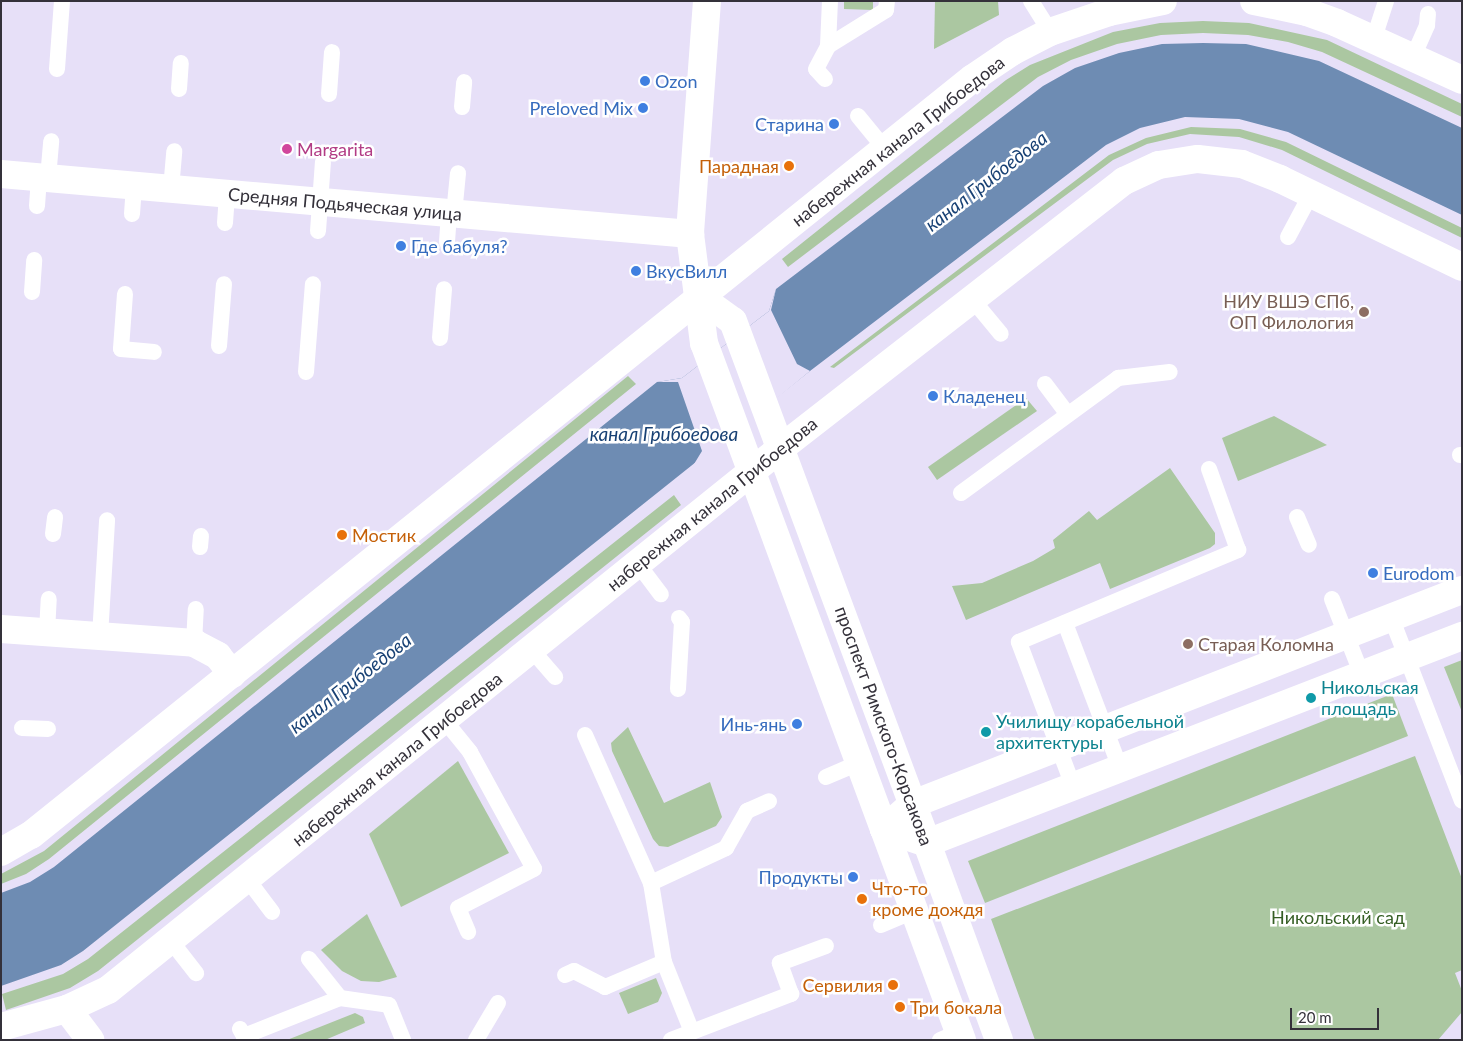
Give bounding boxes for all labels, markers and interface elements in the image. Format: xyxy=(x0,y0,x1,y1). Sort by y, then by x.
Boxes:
street label: набережная канала Грибоедова xyxy=(787,51,1009,231)
place label: Ozon xyxy=(655,70,697,92)
marker: Ozon xyxy=(639,75,651,87)
place label: Preloved Mix xyxy=(529,97,633,119)
marker: Preloved Mix xyxy=(637,102,649,114)
place label: Старина xyxy=(755,113,824,135)
marker: Старина xyxy=(828,118,840,130)
water label: канал Грибоедова xyxy=(920,126,1052,236)
place label: Margarita xyxy=(297,138,373,160)
marker: Margarita xyxy=(281,143,293,155)
place label: Парадная xyxy=(699,155,779,177)
marker: Парадная xyxy=(783,160,795,172)
street label: Средняя Подьяческая улица xyxy=(227,183,463,225)
place label: Где бабуля? xyxy=(411,235,508,257)
marker: Где бабуля? xyxy=(395,240,407,252)
place label: ВкусВилл xyxy=(646,260,727,282)
marker: ВкусВилл xyxy=(630,265,642,277)
place label: НИУ ВШЭ СПб, ОП Филология xyxy=(1223,291,1354,334)
marker: НИУ ВШЭ СПб, ОП Филология xyxy=(1358,306,1370,318)
place label: Кладенец xyxy=(943,385,1026,407)
marker: Кладенец xyxy=(927,390,939,402)
street label: набережная канала Грибоедова xyxy=(603,413,821,595)
water label: канал Грибоедова xyxy=(590,423,738,445)
place label: Мостик xyxy=(352,524,416,546)
marker: Мостик xyxy=(336,529,348,541)
place label: Eurodom xyxy=(1383,562,1455,584)
marker: Eurodom xyxy=(1367,567,1379,579)
street label: проспект Римского-Корсакова xyxy=(831,603,937,849)
water label: канал Грибоедова xyxy=(284,628,416,738)
place label: Старая Коломна xyxy=(1198,633,1334,655)
marker: Старая Коломна xyxy=(1182,638,1194,650)
street label: набережная канала Грибоедова xyxy=(288,668,506,850)
place label: Никольская площадь xyxy=(1321,677,1419,720)
marker: Никольская площадь xyxy=(1305,692,1317,704)
place label: Училищу корабельной архитектуры xyxy=(996,711,1184,754)
place label: Инь-янь xyxy=(721,713,787,735)
marker: Инь-янь xyxy=(791,718,803,730)
marker: Училищу корабельной архитектуры xyxy=(980,726,992,738)
place label: Продукты xyxy=(759,866,843,888)
marker: Продукты xyxy=(847,871,859,883)
place label: Что-то кроме дождя xyxy=(872,878,983,921)
marker: Что-то кроме дождя xyxy=(856,893,868,905)
park label: Никольский сад xyxy=(1271,906,1405,928)
place label: Сервилия xyxy=(803,974,883,996)
marker: Сервилия xyxy=(887,979,899,991)
place label: Три бокала xyxy=(910,996,1002,1018)
scale bar xyxy=(1293,998,1382,1030)
marker: Три бокала xyxy=(894,1001,906,1013)
text: 20 m xyxy=(1298,1008,1332,1026)

